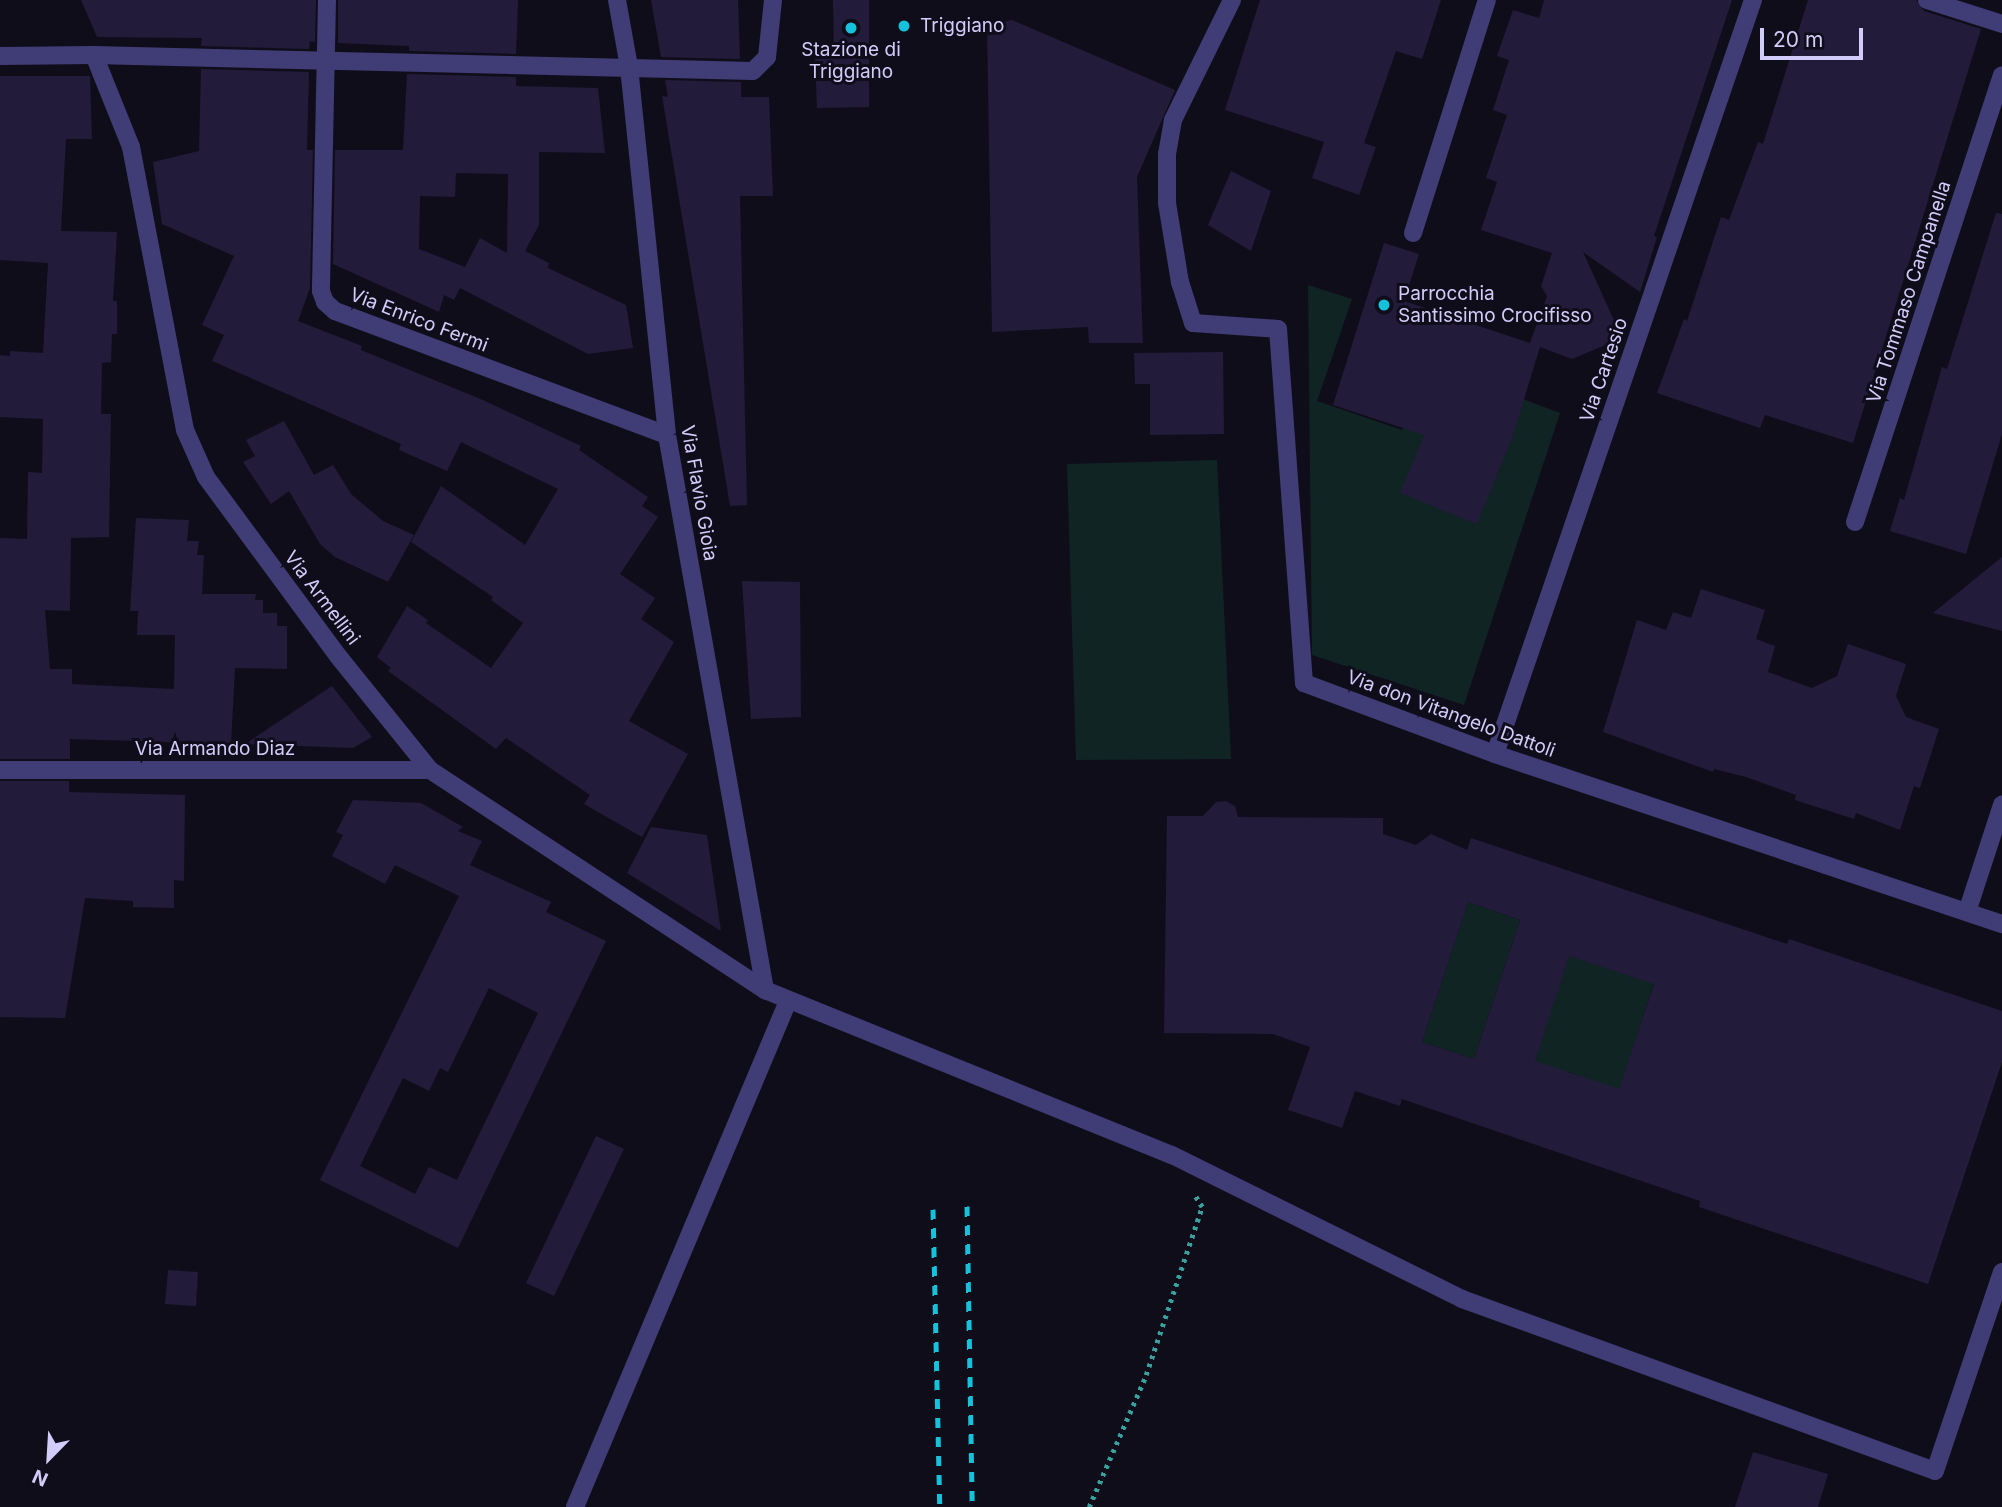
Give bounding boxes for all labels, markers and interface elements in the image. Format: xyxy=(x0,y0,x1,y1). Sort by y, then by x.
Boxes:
scale bar xyxy=(1764,14,1867,58)
place label: Triggiano xyxy=(920,15,1004,37)
marker: Triggiano xyxy=(894,16,914,36)
marker: Stazione di Triggiano xyxy=(843,20,859,36)
text: 20 m xyxy=(1773,27,1823,52)
place label: Stazione di Triggiano xyxy=(801,39,901,83)
street label: Via Tommaso Campanella xyxy=(1862,178,1956,406)
street label: Via Enrico Fermi xyxy=(347,283,491,357)
place label: Parrocchia Santissimo Crocifisso xyxy=(1398,283,1592,327)
marker: Parrocchia Santissimo Crocifisso xyxy=(1376,297,1392,313)
street label: Via Cartesio xyxy=(1576,315,1632,425)
street label: Via Flavio Gioia xyxy=(676,423,722,563)
street label: Via Armellini xyxy=(279,547,365,649)
street label: Via don Vitangelo Dattoli xyxy=(1344,666,1558,762)
street label: Via Armando Diaz xyxy=(135,738,295,760)
north arrow xyxy=(14,1423,84,1493)
text: N xyxy=(29,1464,52,1491)

